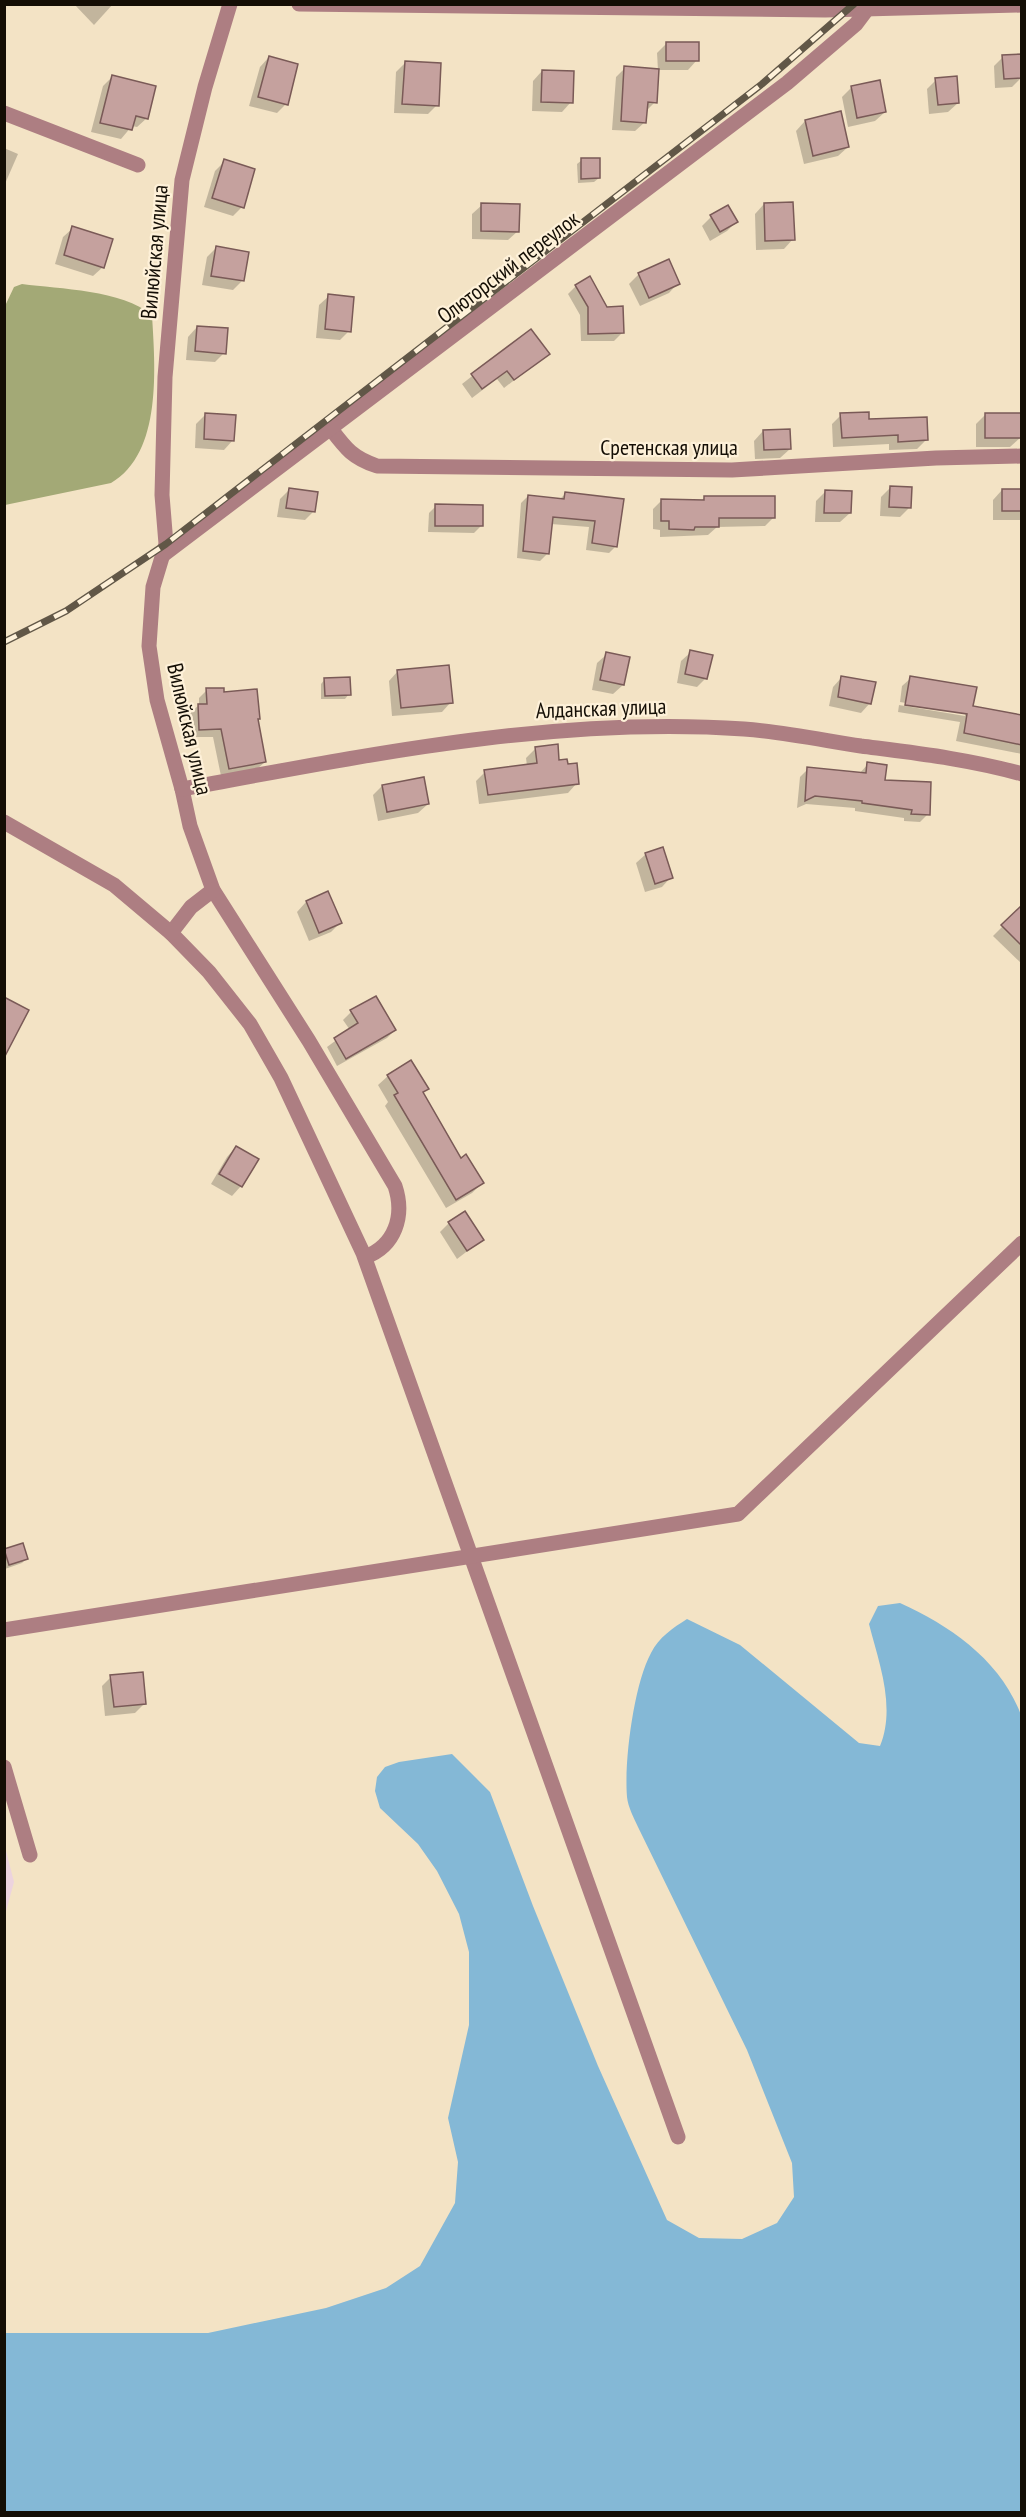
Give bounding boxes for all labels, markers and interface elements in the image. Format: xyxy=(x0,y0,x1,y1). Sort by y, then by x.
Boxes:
street label: Вилюйская улица xyxy=(134,184,174,320)
street label: Олюторский переулок xyxy=(431,204,585,330)
street label: Сретенская улица xyxy=(600,433,738,461)
street label: Вилюйская улица xyxy=(161,660,219,798)
street label: Алданская улица xyxy=(535,692,667,724)

